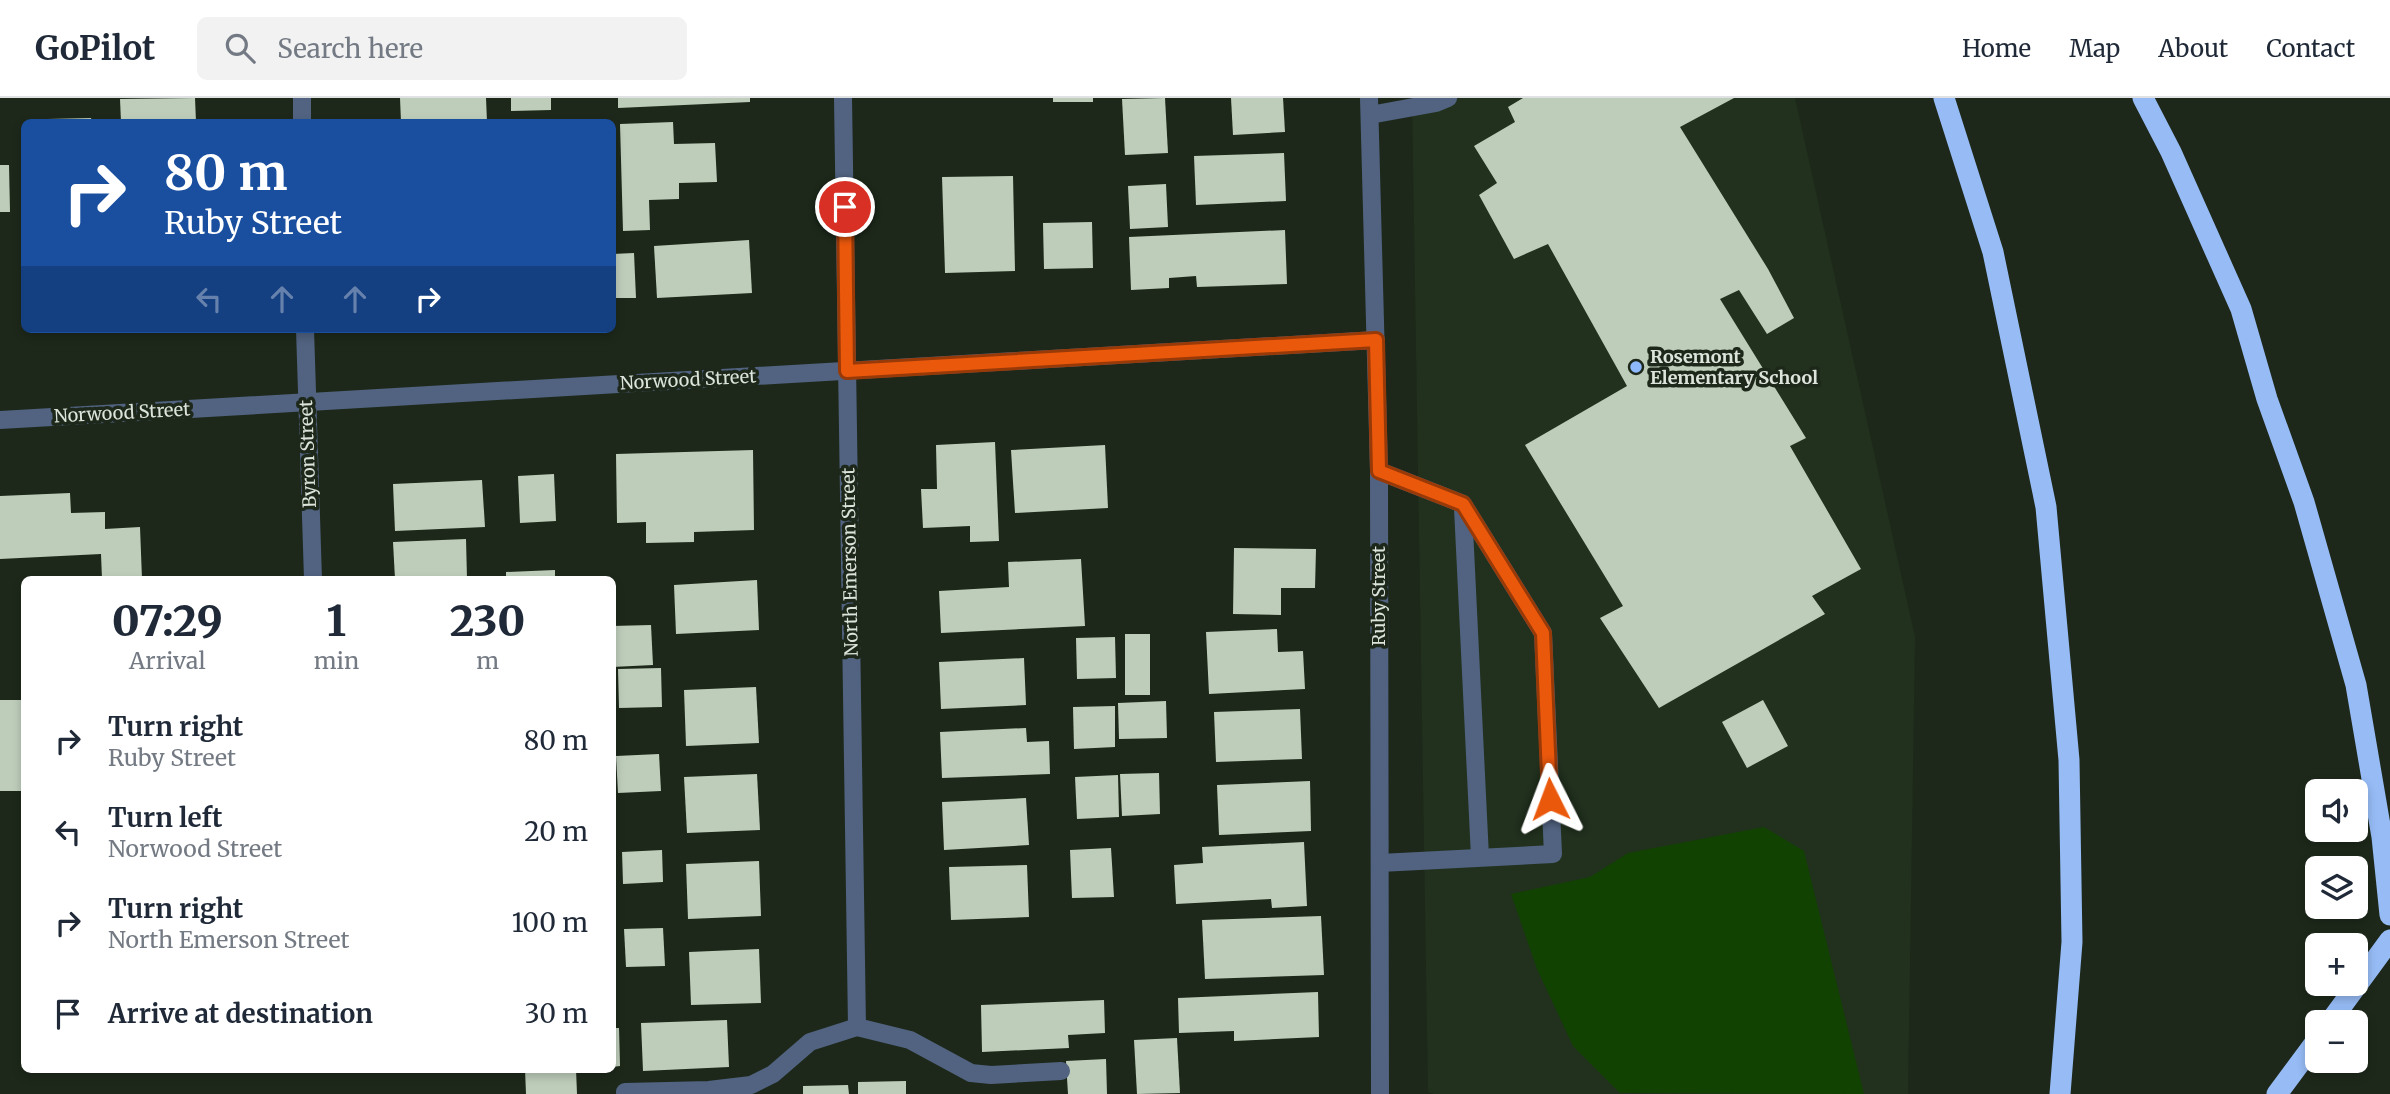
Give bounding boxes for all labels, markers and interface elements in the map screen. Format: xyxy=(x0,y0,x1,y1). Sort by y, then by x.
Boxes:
search box xyxy=(197,17,687,80)
text: GoPilot xyxy=(35,28,155,69)
icon: search xyxy=(221,29,259,67)
text: Search here xyxy=(277,32,423,65)
text: Home xyxy=(1962,33,2031,64)
text: Map xyxy=(2069,33,2120,64)
text: About xyxy=(2158,33,2228,64)
text: Contact xyxy=(2266,33,2355,64)
text: 80 m xyxy=(164,142,287,203)
icon: right xyxy=(49,147,140,238)
pin xyxy=(815,177,875,237)
icon: arrive xyxy=(826,188,864,226)
text: Ruby Street xyxy=(164,203,342,243)
icon: left xyxy=(190,280,228,318)
icon: ahead xyxy=(263,280,301,318)
icon: ahead xyxy=(336,280,374,318)
icon: right xyxy=(409,280,447,318)
place label: Rosemont Elementary School xyxy=(1650,345,1818,389)
marker: Rosemont Elementary School xyxy=(1628,359,1644,375)
street label: Norwood Street xyxy=(619,364,757,395)
street label: Norwood Street xyxy=(53,397,191,428)
street label: Byron Street xyxy=(294,400,321,508)
street label: North Emerson Street xyxy=(836,467,863,657)
street label: Ruby Street xyxy=(1367,546,1390,646)
text: 07:29 xyxy=(112,595,223,647)
text: 1 xyxy=(327,595,346,647)
text: 230 xyxy=(450,595,525,647)
text: Arrival xyxy=(129,646,206,675)
text: min xyxy=(314,646,359,675)
text: m xyxy=(476,646,499,675)
text: Turn right xyxy=(108,710,243,743)
icon: right xyxy=(49,722,87,760)
text: 80 m xyxy=(524,724,588,757)
text: Ruby Street xyxy=(108,743,236,772)
position arrow xyxy=(1513,762,1587,836)
map controls xyxy=(2305,779,2368,1073)
button: sound xyxy=(2305,779,2368,842)
text: Turn left xyxy=(108,801,222,834)
icon: left xyxy=(49,813,87,851)
text: 20 m xyxy=(524,815,588,848)
text: Norwood Street xyxy=(108,834,282,863)
button: layers xyxy=(2305,856,2368,919)
text: Turn right xyxy=(108,892,243,925)
icon: right xyxy=(49,904,87,942)
text: 100 m xyxy=(512,906,588,939)
text: North Emerson Street xyxy=(108,925,349,954)
button: + xyxy=(2305,933,2368,996)
icon: arrive xyxy=(49,995,87,1033)
text: Arrive at destination xyxy=(108,997,373,1030)
text: 30 m xyxy=(525,997,588,1030)
button: − xyxy=(2305,1010,2368,1073)

